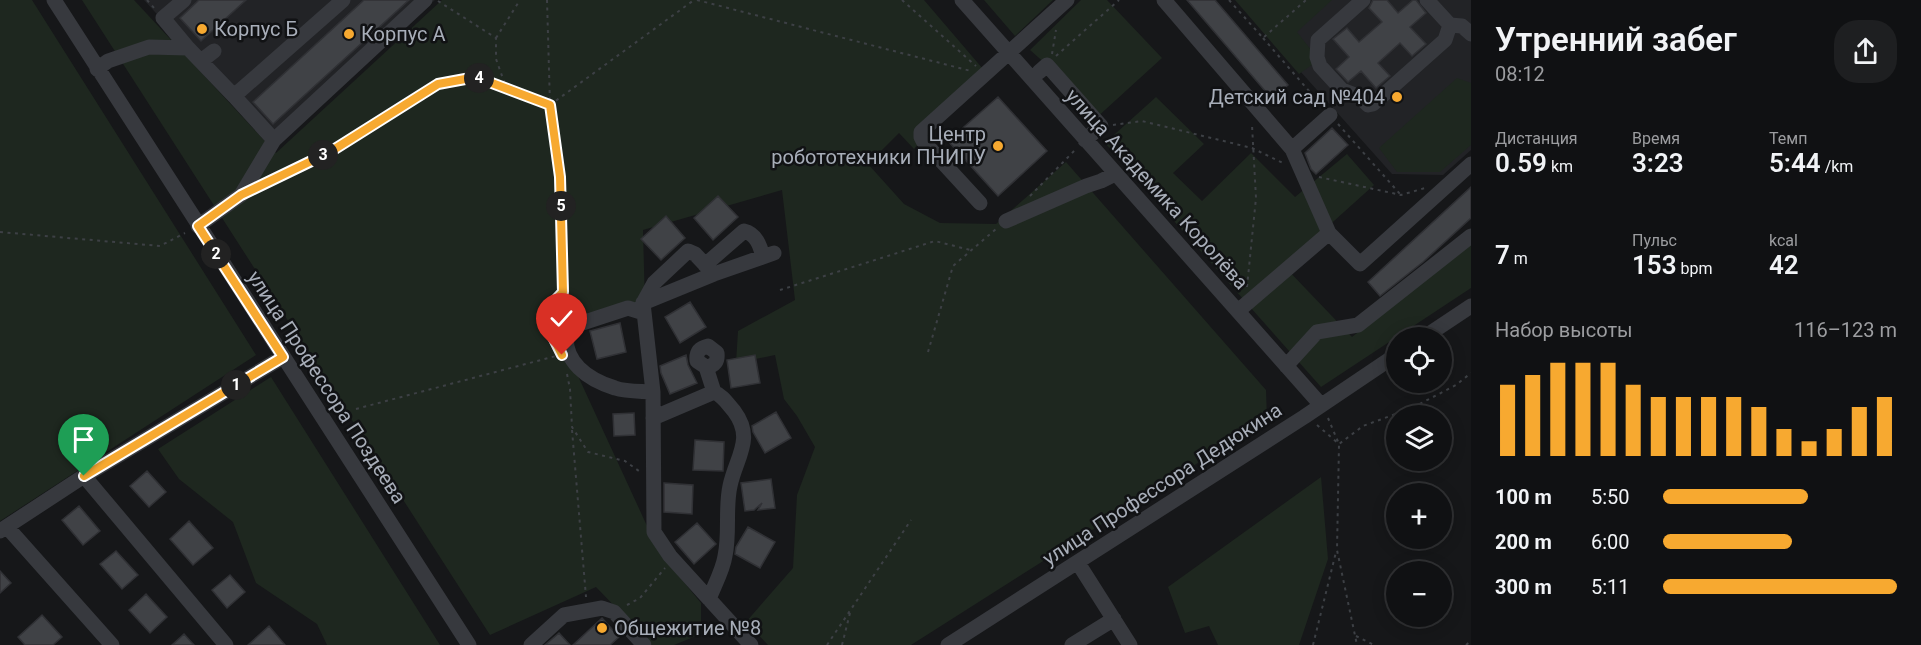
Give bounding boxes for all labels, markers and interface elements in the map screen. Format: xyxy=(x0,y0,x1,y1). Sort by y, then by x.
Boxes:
place label: Корпус Б xyxy=(214,17,298,41)
text: Утренний забег xyxy=(1495,20,1737,59)
button: share xyxy=(1834,20,1897,83)
marker: Корпус Б xyxy=(195,22,209,36)
place label: Корпус А xyxy=(361,22,446,46)
marker: Корпус А xyxy=(342,27,356,41)
text: 08:12 xyxy=(1495,62,1545,86)
pin: 4 xyxy=(464,63,494,93)
text: 4 xyxy=(474,68,484,87)
street label: улица Академика Королёва xyxy=(1061,84,1253,294)
place label: Детский сад №404 xyxy=(1209,85,1385,109)
marker: Детский сад №404 xyxy=(1390,90,1404,104)
place label: Центр робототехники ПНИПУ xyxy=(771,122,986,169)
text: Дистанция xyxy=(1495,129,1578,148)
text: Время xyxy=(1632,129,1680,148)
text: Темп xyxy=(1769,129,1807,148)
marker: Центр робототехники ПНИПУ xyxy=(991,139,1005,153)
pin: 3 xyxy=(308,140,338,170)
text: 3 xyxy=(318,145,328,164)
text: 0.59 xyxy=(1495,148,1547,178)
text: 3:23 xyxy=(1632,148,1684,178)
text: 5:44 xyxy=(1769,148,1821,178)
text: km xyxy=(1547,157,1573,176)
text: /km xyxy=(1821,157,1853,176)
pin: 5 xyxy=(546,191,576,221)
text: 5 xyxy=(556,196,566,215)
text: Пульс xyxy=(1632,231,1677,250)
text: kcal xyxy=(1769,231,1798,250)
pin: 2 xyxy=(201,239,231,269)
text: 7 xyxy=(1495,240,1510,270)
text: 2 xyxy=(211,244,221,263)
text: m xyxy=(1510,249,1528,268)
text: 153 xyxy=(1632,250,1677,280)
text: 42 xyxy=(1769,250,1799,280)
text: bpm xyxy=(1677,259,1713,278)
street label: улица Профессора Поздеева xyxy=(243,266,411,508)
pin xyxy=(536,293,587,355)
icon: check xyxy=(545,302,578,335)
text: Набор высоты xyxy=(1495,318,1633,342)
text: 116–123 m xyxy=(1794,318,1897,342)
map controls xyxy=(1386,327,1452,627)
button: locate xyxy=(1386,327,1452,393)
pin: 1 xyxy=(221,370,251,400)
text: 1 xyxy=(231,375,241,394)
street label: улица Профессора Дедюкина xyxy=(1038,398,1286,570)
button: layers xyxy=(1386,405,1452,471)
pin xyxy=(58,414,109,476)
icon: arrive xyxy=(67,423,100,456)
button: + xyxy=(1386,483,1452,549)
text: 100 m xyxy=(1495,485,1552,509)
text: 5:50 xyxy=(1591,485,1630,509)
text: 200 m xyxy=(1495,530,1552,554)
text: 6:00 xyxy=(1591,530,1630,554)
button: − xyxy=(1386,561,1452,627)
text: 300 m xyxy=(1495,575,1552,599)
text: 5:11 xyxy=(1591,575,1630,599)
place label: Общежитие №8 xyxy=(614,616,761,640)
marker: Общежитие №8 xyxy=(595,621,609,635)

